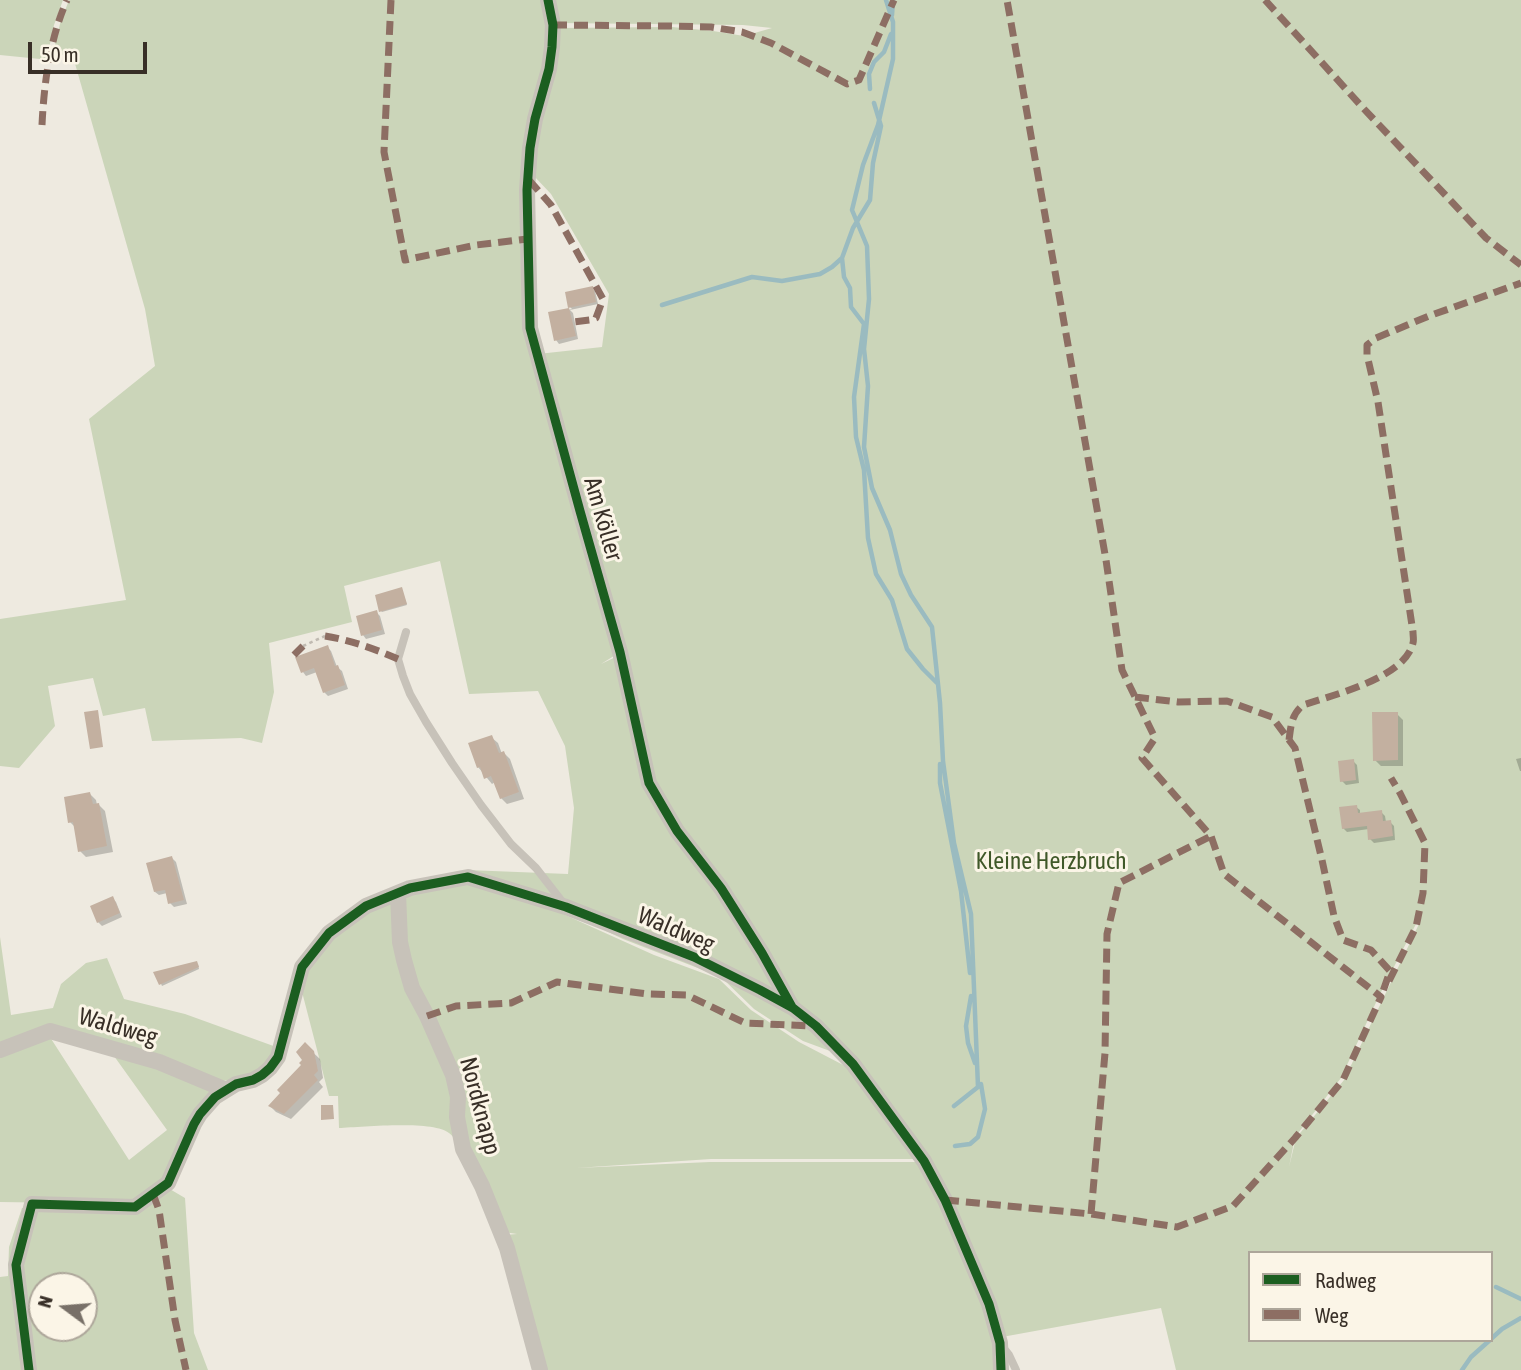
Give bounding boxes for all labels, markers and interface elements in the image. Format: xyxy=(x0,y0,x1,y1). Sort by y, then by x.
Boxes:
scale bar xyxy=(32,28,150,72)
text: 50 m xyxy=(41,42,79,66)
street label: Am Köller xyxy=(577,474,629,564)
park label: Kleine Herzbruch xyxy=(975,847,1127,875)
street label: Waldweg xyxy=(633,901,719,959)
street label: Waldweg xyxy=(75,1002,161,1052)
street label: Nordknapp xyxy=(453,1054,507,1158)
legend xyxy=(1248,1251,1493,1342)
text: Radweg xyxy=(1315,1268,1376,1292)
north arrow xyxy=(28,1272,98,1342)
text: N xyxy=(33,1293,57,1310)
text: Weg xyxy=(1315,1303,1348,1327)

